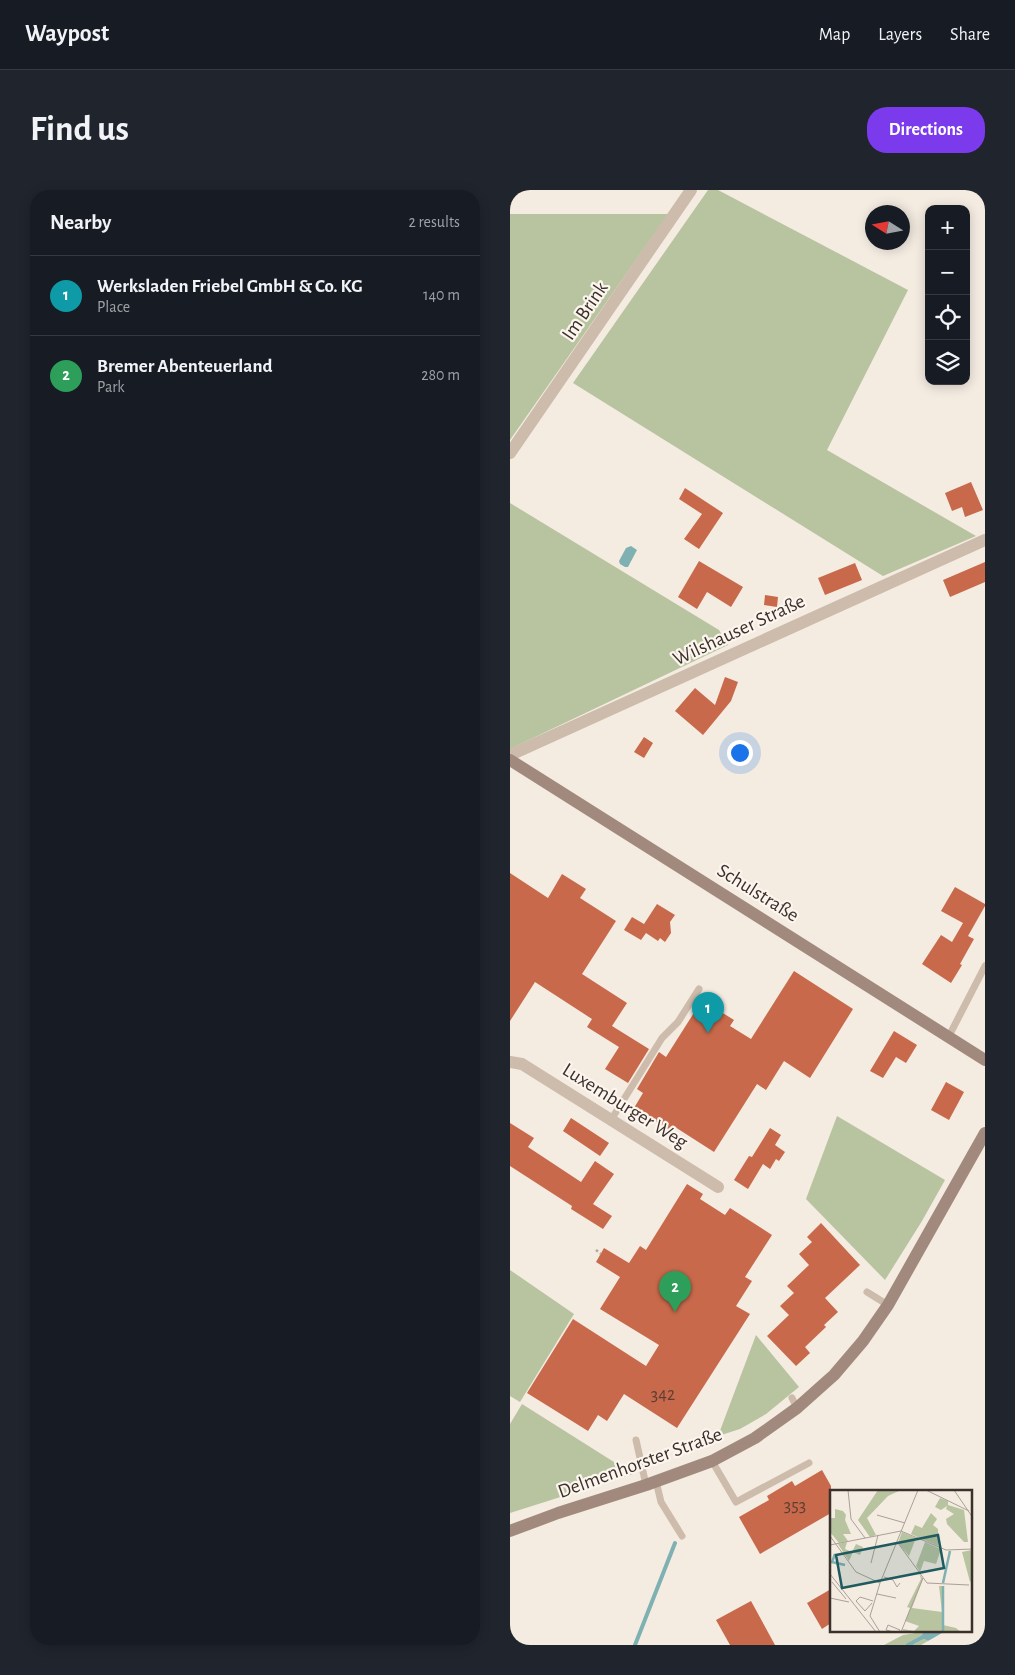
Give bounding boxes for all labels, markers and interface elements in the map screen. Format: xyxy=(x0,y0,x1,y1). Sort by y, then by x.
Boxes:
text: Waypost xyxy=(25,22,109,46)
text: Map xyxy=(819,26,850,44)
text: Layers xyxy=(878,26,922,44)
text: Share xyxy=(950,26,990,44)
button: Directions xyxy=(867,107,985,153)
text: Find us xyxy=(30,112,129,147)
north arrow xyxy=(865,205,910,250)
map controls xyxy=(925,205,970,385)
button: + xyxy=(925,205,970,250)
text: Nearby xyxy=(50,212,111,233)
text: 2 results xyxy=(408,214,460,230)
button: − xyxy=(925,250,970,295)
text: Werksladen Friebel GmbH & Co. KG xyxy=(97,277,363,296)
street label: Im Brink xyxy=(558,278,612,344)
text: 1 xyxy=(63,287,69,303)
text: 140 m xyxy=(423,287,460,303)
button: locate xyxy=(925,295,970,340)
text: Place xyxy=(97,299,130,315)
button: layers xyxy=(925,340,970,385)
text: Bremer Abenteuerland xyxy=(97,357,272,376)
text: 2 xyxy=(62,367,70,383)
text: 280 m xyxy=(421,367,460,383)
text: Park xyxy=(97,379,125,395)
street label: Wilshauser Straße xyxy=(670,591,808,669)
your location xyxy=(727,740,753,766)
street label: Schulstraße xyxy=(714,860,802,926)
pin: 1 xyxy=(692,992,724,1033)
street label: Luxemburger Weg xyxy=(559,1060,691,1153)
pin: 2 xyxy=(659,1271,691,1312)
house number: 342 xyxy=(651,1386,675,1404)
street label: Delmenhorster Straße xyxy=(555,1424,725,1502)
inset map xyxy=(830,1490,972,1632)
house number: 353 xyxy=(784,1497,806,1515)

